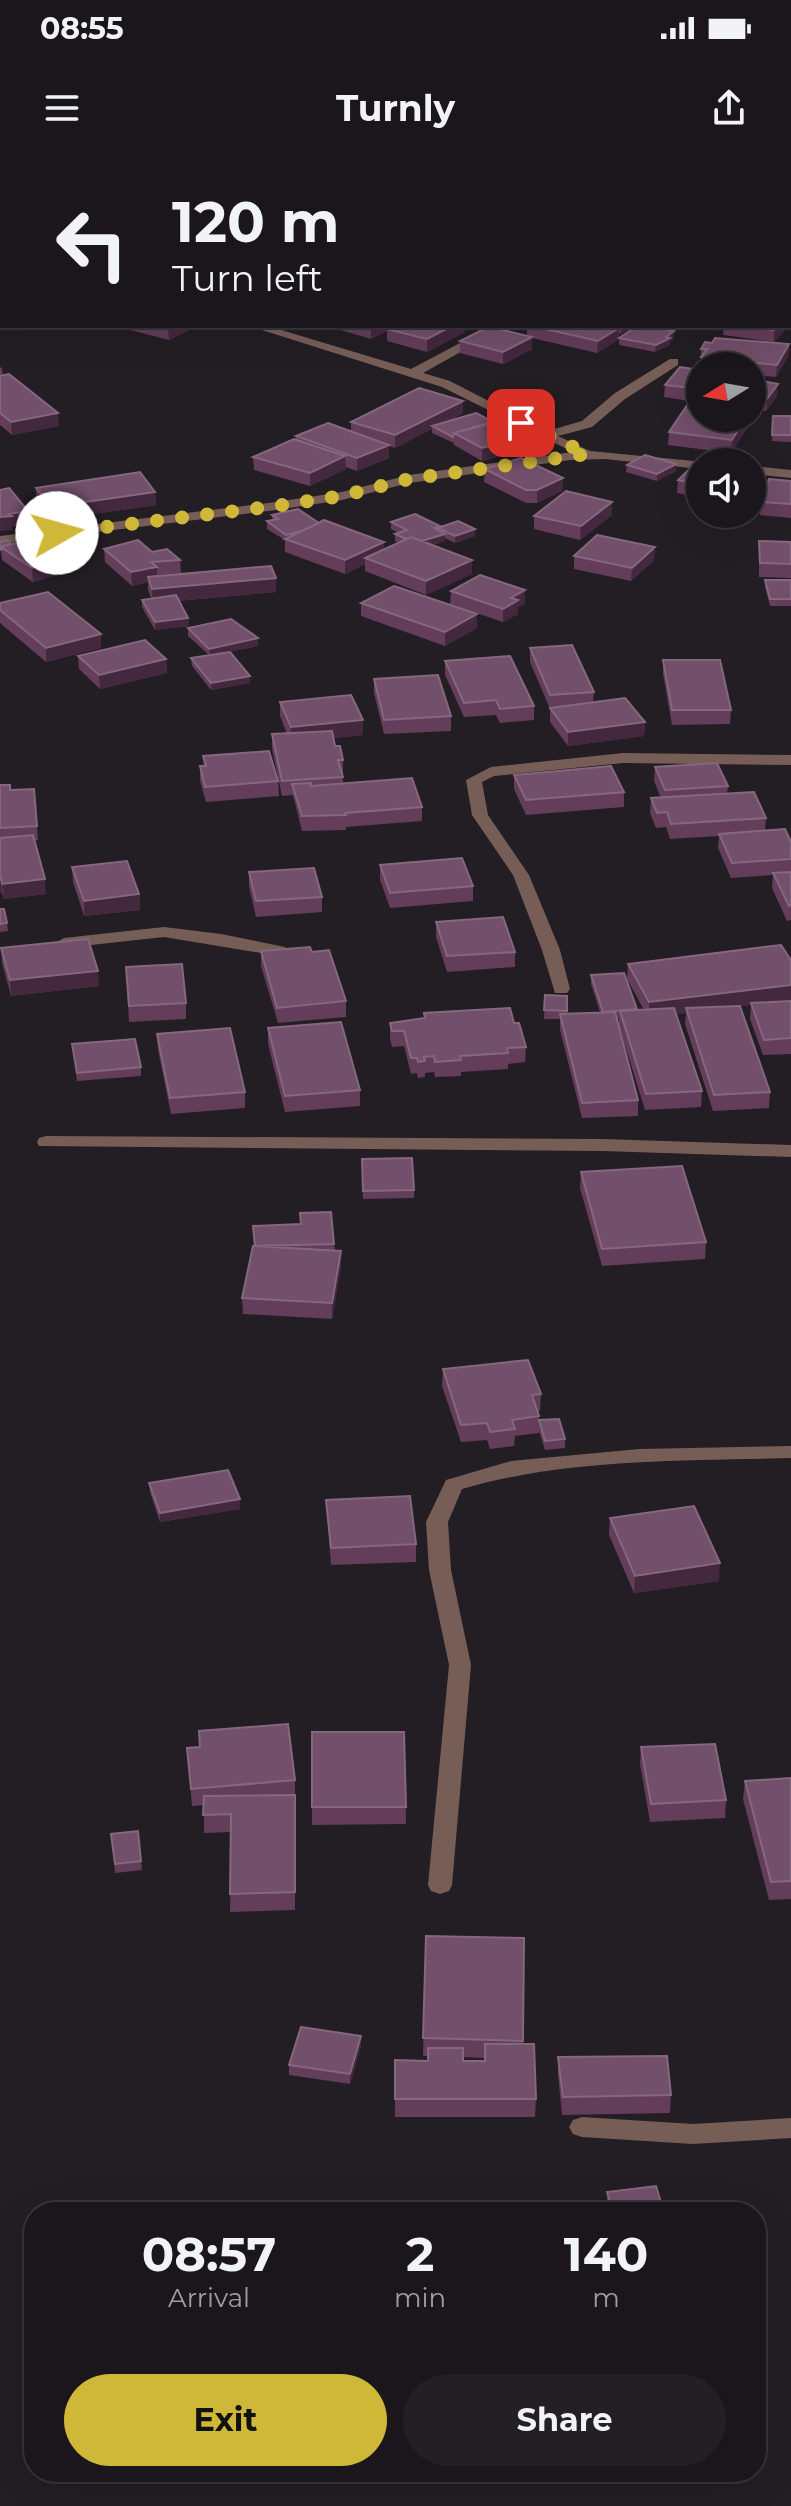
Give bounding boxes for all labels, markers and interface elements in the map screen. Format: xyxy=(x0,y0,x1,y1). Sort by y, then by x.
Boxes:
text: 08:55 xyxy=(40,10,124,47)
icon: menu xyxy=(40,86,84,130)
text: Turnly xyxy=(336,86,455,130)
icon: share xyxy=(707,86,751,130)
text: 120 m xyxy=(172,188,340,256)
icon: left xyxy=(40,192,144,296)
text: Turn left xyxy=(172,256,323,300)
north arrow xyxy=(686,352,766,432)
map controls xyxy=(686,352,766,528)
pin xyxy=(487,389,555,457)
icon: arrive xyxy=(499,401,543,445)
button: sound xyxy=(686,448,766,528)
position arrow xyxy=(15,491,99,575)
text: 08:57 xyxy=(142,2225,276,2283)
text: 2 xyxy=(406,2225,434,2283)
text: 140 xyxy=(564,2225,648,2283)
text: Arrival xyxy=(168,2282,250,2314)
text: min xyxy=(394,2282,446,2314)
text: m xyxy=(592,2282,620,2314)
button: Exit xyxy=(64,2374,387,2466)
button: Share xyxy=(403,2374,726,2466)

